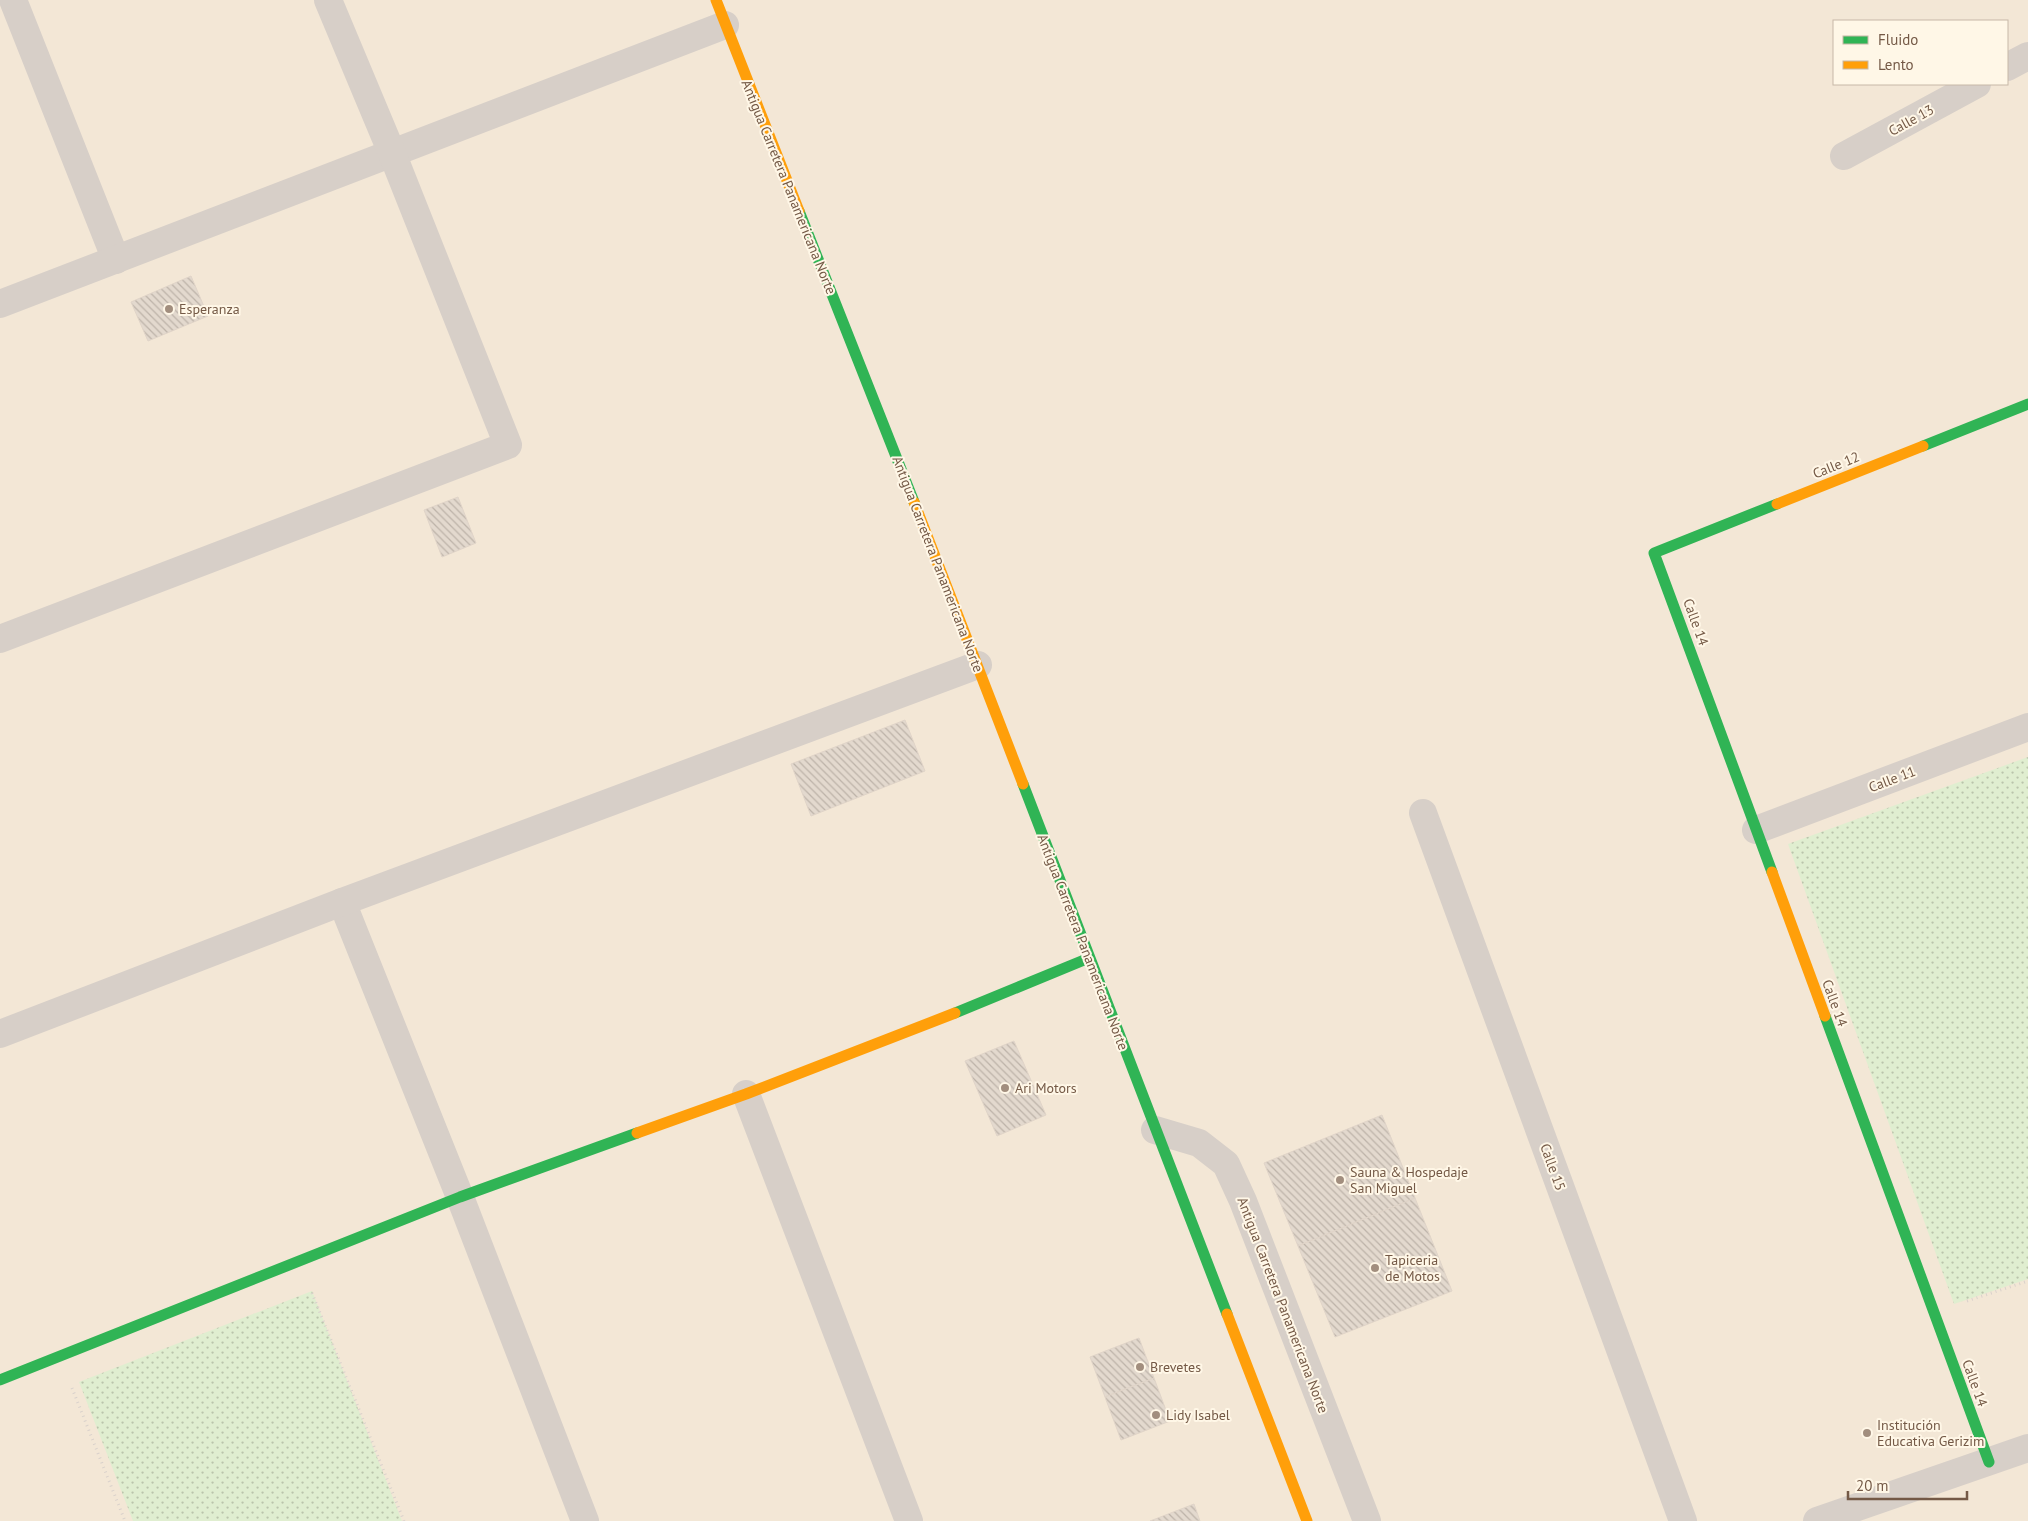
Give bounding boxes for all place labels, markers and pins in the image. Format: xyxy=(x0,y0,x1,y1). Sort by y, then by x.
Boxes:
place label: Esperanza xyxy=(179,300,240,318)
marker: Esperanza xyxy=(163,303,175,315)
place label: Ari Motors xyxy=(1015,1079,1077,1097)
marker: Ari Motors xyxy=(999,1082,1011,1094)
place label: Sauna & Hospedaje San Miguel xyxy=(1350,1163,1468,1197)
marker: Sauna & Hospedaje San Miguel xyxy=(1334,1174,1346,1186)
place label: Tapiceria de Motos xyxy=(1385,1251,1440,1285)
marker: Tapiceria de Motos xyxy=(1369,1262,1381,1274)
place label: Brevetes xyxy=(1150,1358,1201,1376)
marker: Brevetes xyxy=(1134,1361,1146,1373)
place label: Lidy Isabel xyxy=(1166,1406,1230,1424)
marker: Lidy Isabel xyxy=(1150,1409,1162,1421)
place label: Institución Educativa Gerizim xyxy=(1877,1416,1984,1450)
marker: Institución Educativa Gerizim xyxy=(1861,1427,1873,1439)

